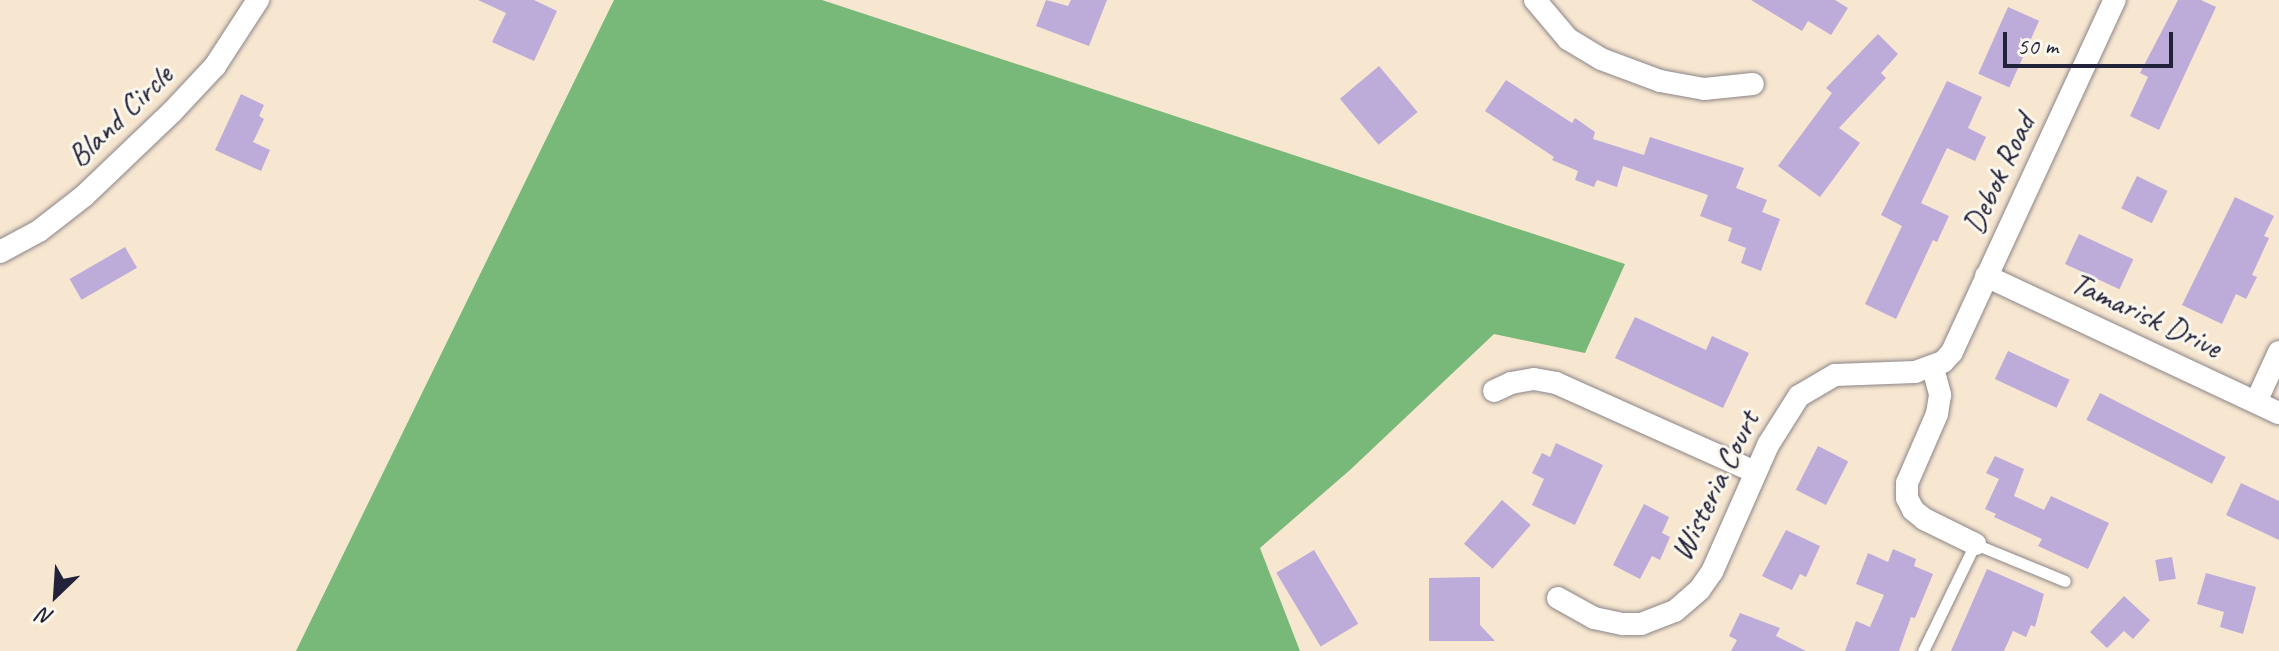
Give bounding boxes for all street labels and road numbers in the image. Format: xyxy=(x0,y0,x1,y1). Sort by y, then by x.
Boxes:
street label: Bland Circle xyxy=(60,57,180,175)
street label: Debok Road xyxy=(1955,108,2043,240)
street label: Tamarisk Drive xyxy=(2065,263,2227,367)
street label: Wisteria Court xyxy=(1662,405,1768,567)

